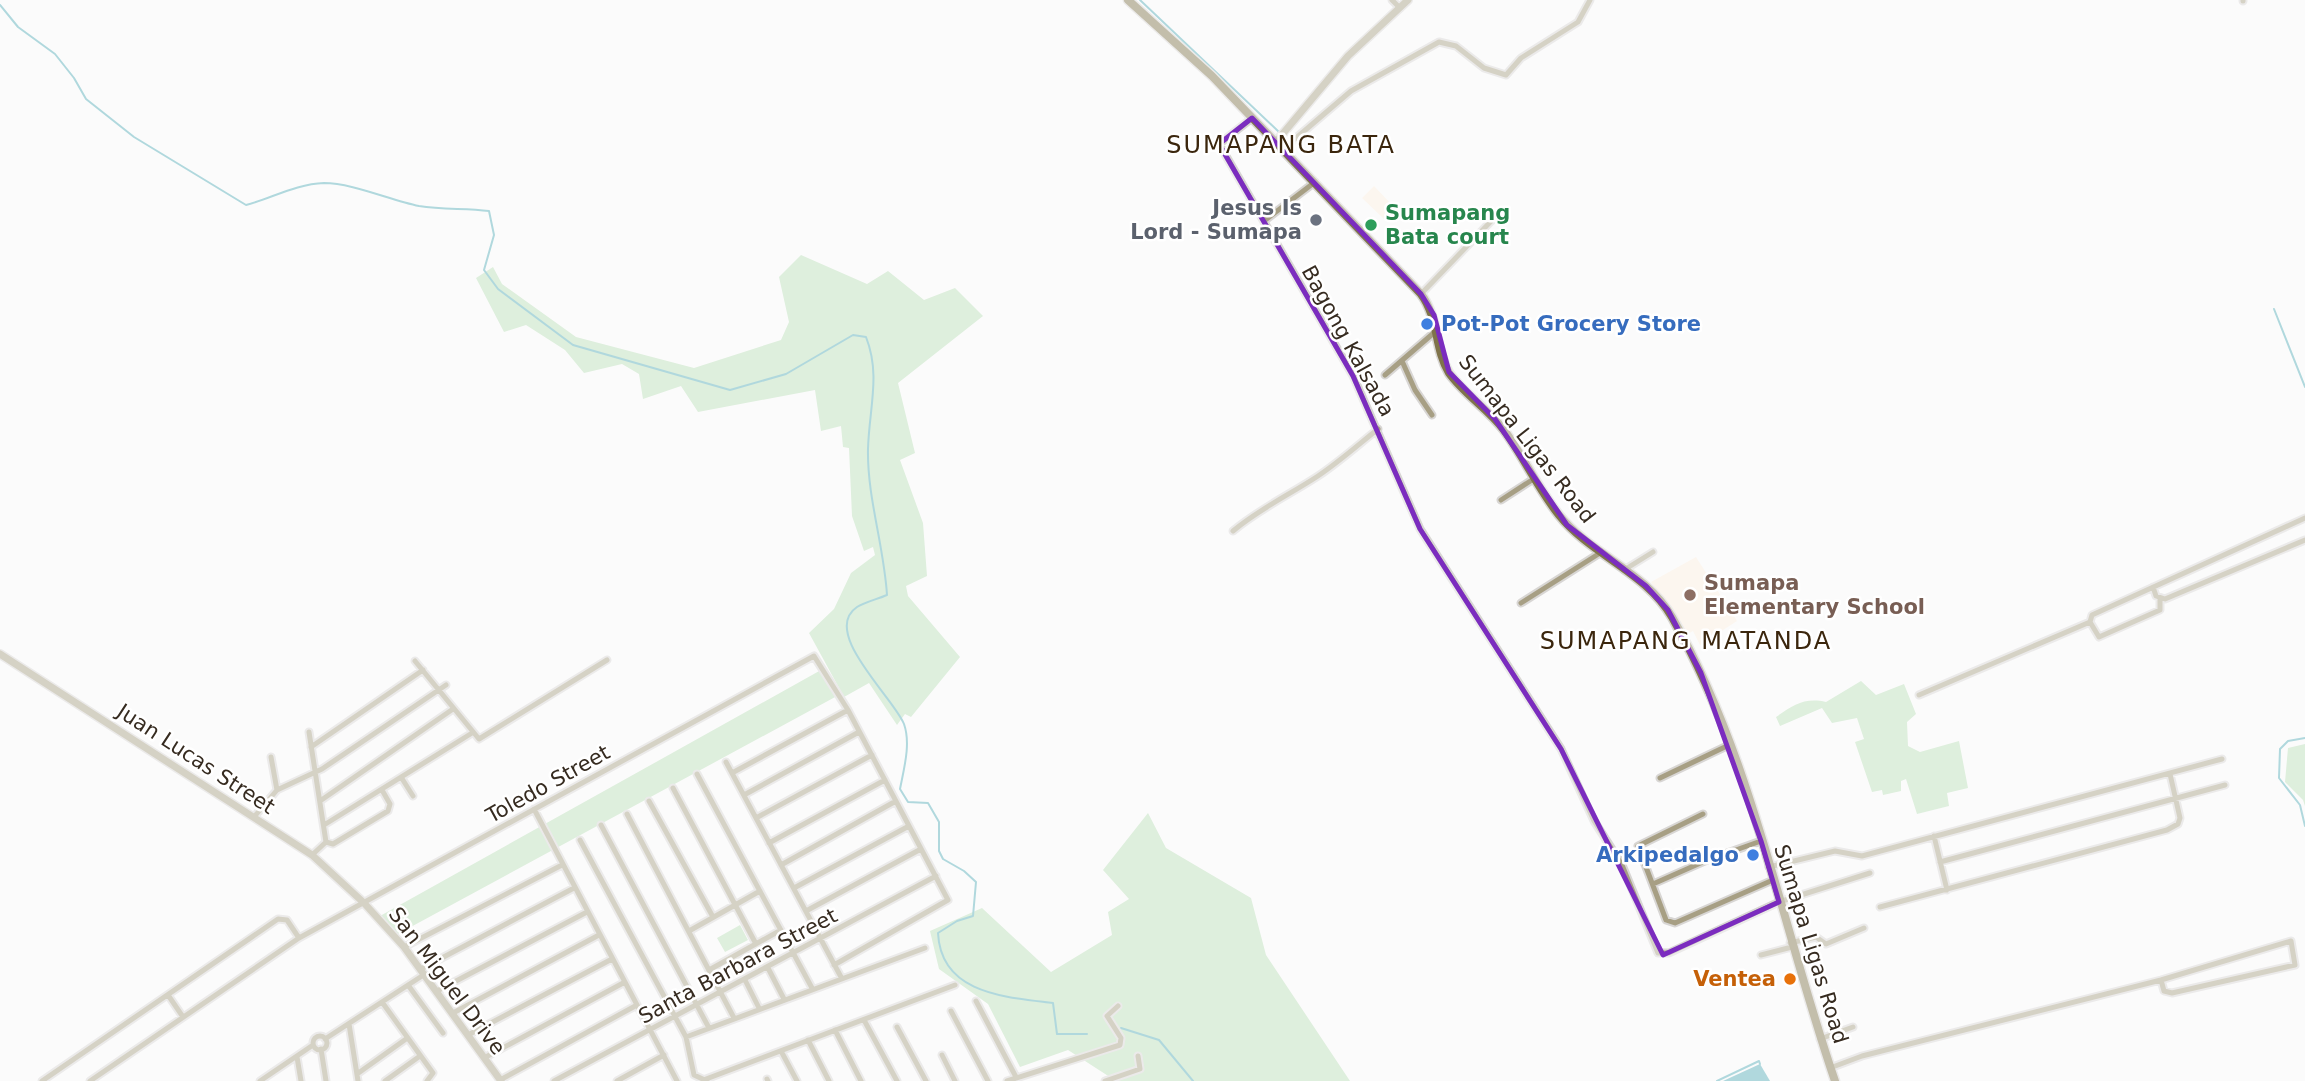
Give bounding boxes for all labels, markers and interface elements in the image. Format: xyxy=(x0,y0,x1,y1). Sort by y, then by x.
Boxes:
district label: SUMAPANG BATA xyxy=(1166,131,1396,159)
place label: Jesus Is Lord - Sumapa xyxy=(1130,196,1302,244)
place label: Sumapang Bata court xyxy=(1385,201,1510,249)
marker: Jesus Is Lord - Sumapa xyxy=(1308,212,1324,228)
marker: Sumapang Bata court xyxy=(1363,217,1379,233)
street label: Bagong Kalsada xyxy=(1297,261,1399,421)
place label: Pot-Pot Grocery Store xyxy=(1441,312,1701,336)
marker: Pot-Pot Grocery Store xyxy=(1419,316,1435,332)
street label: Sumapa Ligas Road xyxy=(1454,350,1600,528)
place label: Sumapa Elementary School xyxy=(1704,571,1925,619)
marker: Sumapa Elementary School xyxy=(1682,587,1698,603)
district label: SUMAPANG MATANDA xyxy=(1540,627,1832,655)
street label: Juan Lucas Street xyxy=(111,698,279,819)
street label: Toledo Street xyxy=(481,740,614,828)
street label: Sumapa Ligas Road xyxy=(1769,842,1853,1046)
place label: Arkipedalgo xyxy=(1596,843,1739,867)
marker: Arkipedalgo xyxy=(1745,847,1761,863)
street label: San Miguel Drive xyxy=(384,903,510,1059)
street label: Santa Barbara Street xyxy=(635,903,841,1029)
place label: Ventea xyxy=(1693,967,1776,991)
marker: Ventea xyxy=(1782,971,1798,987)

